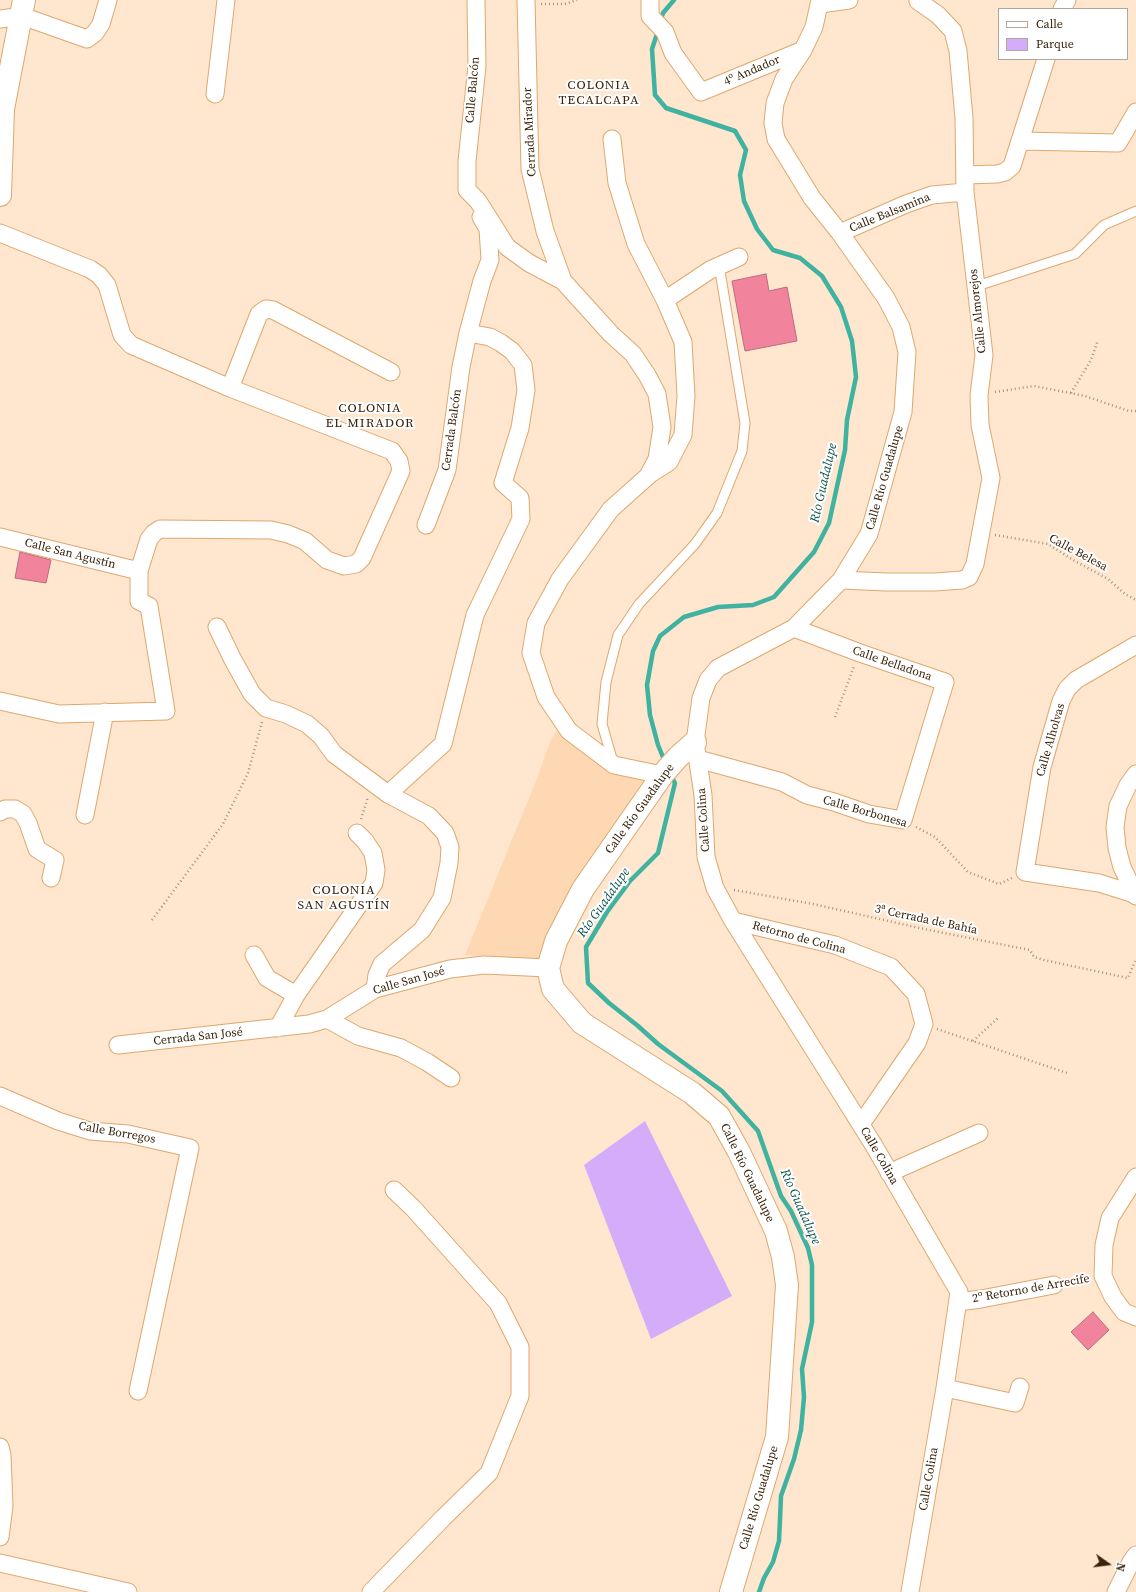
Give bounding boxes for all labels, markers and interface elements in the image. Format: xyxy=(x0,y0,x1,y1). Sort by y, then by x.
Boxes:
legend xyxy=(998,8,1128,60)
text: Calle xyxy=(1036,16,1063,32)
text: Parque xyxy=(1036,36,1074,52)
street label: 4º Andador xyxy=(722,53,782,89)
street label: Calle Balcón xyxy=(463,56,483,124)
district label: COLONIA TECALCAPA xyxy=(558,78,640,109)
street label: Cerrada Mirador xyxy=(520,87,540,177)
street label: Calle Balsamina xyxy=(847,190,933,236)
street label: Calle Almorejos xyxy=(966,268,990,354)
street label: Cerrada Balcón xyxy=(439,388,465,472)
district label: COLONIA EL MIRADOR xyxy=(326,401,414,432)
street label: Calle Río Guadalupe xyxy=(863,424,907,532)
water label: Río Guadalupe xyxy=(807,442,841,524)
street label: Calle Belesa xyxy=(1046,532,1110,574)
street label: Calle San Agustín xyxy=(23,536,117,572)
street label: Calle Belladona xyxy=(850,644,934,684)
street label: Calle Alholvas xyxy=(1034,702,1068,778)
street label: Calle Río Guadalupe xyxy=(602,761,678,857)
street label: Calle Colina xyxy=(695,787,713,853)
street label: Calle Borbonesa xyxy=(821,793,909,831)
water label: Río Guadalupe xyxy=(574,865,634,941)
district label: COLONIA SAN AGUSTÍN xyxy=(297,883,391,914)
street label: 3ª Cerrada de Bahía xyxy=(873,902,979,938)
street label: Retorno de Colina xyxy=(751,919,847,957)
street label: Calle San José xyxy=(371,964,447,998)
street label: Cerrada San José xyxy=(153,1025,243,1049)
street label: Calle Borregos xyxy=(77,1119,157,1147)
street label: Calle Río Guadalupe xyxy=(717,1121,777,1225)
street label: Calle Colina xyxy=(857,1125,901,1187)
water label: Río Guadalupe xyxy=(776,1167,824,1247)
street label: 2º Retorno de Arrecife xyxy=(971,1272,1091,1306)
street label: Calle Río Guadalupe xyxy=(736,1444,782,1552)
street label: Calle Colina xyxy=(916,1446,942,1512)
north arrow xyxy=(1088,1544,1128,1584)
text: N xyxy=(1112,1561,1128,1573)

